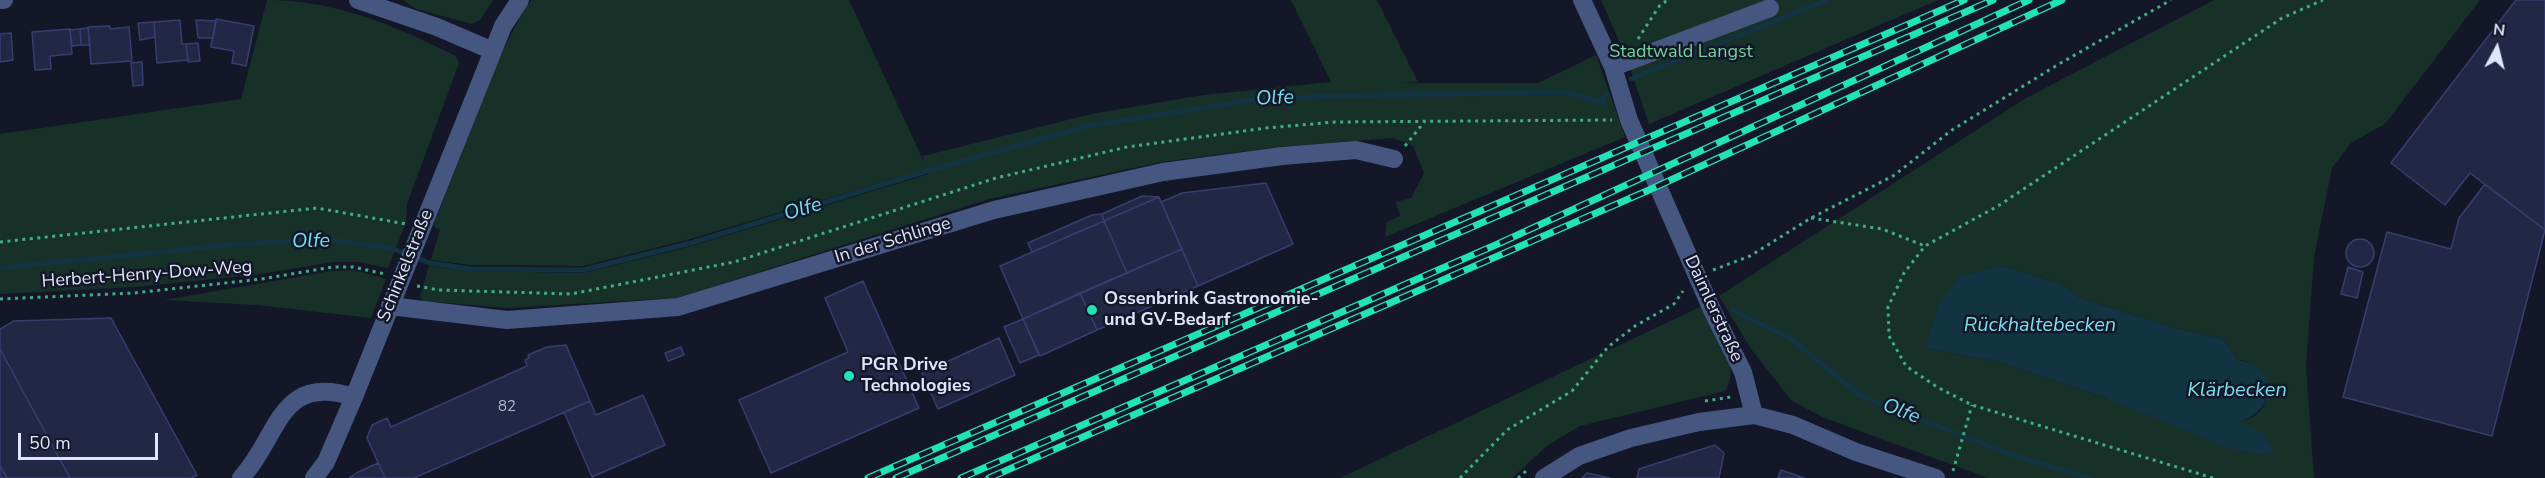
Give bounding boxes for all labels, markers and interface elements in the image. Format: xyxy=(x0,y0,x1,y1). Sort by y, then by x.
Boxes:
north arrow xyxy=(2467,18,2527,78)
text: N xyxy=(2492,18,2506,42)
park label: Stadtwald Langst xyxy=(1609,42,1753,64)
water label: Olfe xyxy=(1255,86,1295,112)
water label: Olfe xyxy=(781,193,825,227)
street label: Schinkelstraße xyxy=(374,207,438,325)
street label: In der Schlinge xyxy=(832,213,954,269)
water label: Olfe xyxy=(292,230,330,254)
street label: Daimlerstraße xyxy=(1679,252,1747,366)
street label: Herbert-Henry-Dow-Weg xyxy=(41,257,253,293)
place label: Ossenbrink Gastronomie- und GV-Bedarf xyxy=(1104,289,1319,332)
marker: Ossenbrink Gastronomie- und GV-Bedarf xyxy=(1085,303,1099,317)
water label: Rückhaltebecken xyxy=(1964,314,2116,338)
place label: PGR Drive Technologies xyxy=(861,355,970,398)
marker: PGR Drive Technologies xyxy=(842,369,856,383)
water label: Klärbecken xyxy=(2187,379,2287,403)
water label: Olfe xyxy=(1879,394,1923,430)
house number: 82 xyxy=(498,398,516,416)
scale bar xyxy=(21,421,160,459)
text: 50 m xyxy=(29,431,71,455)

